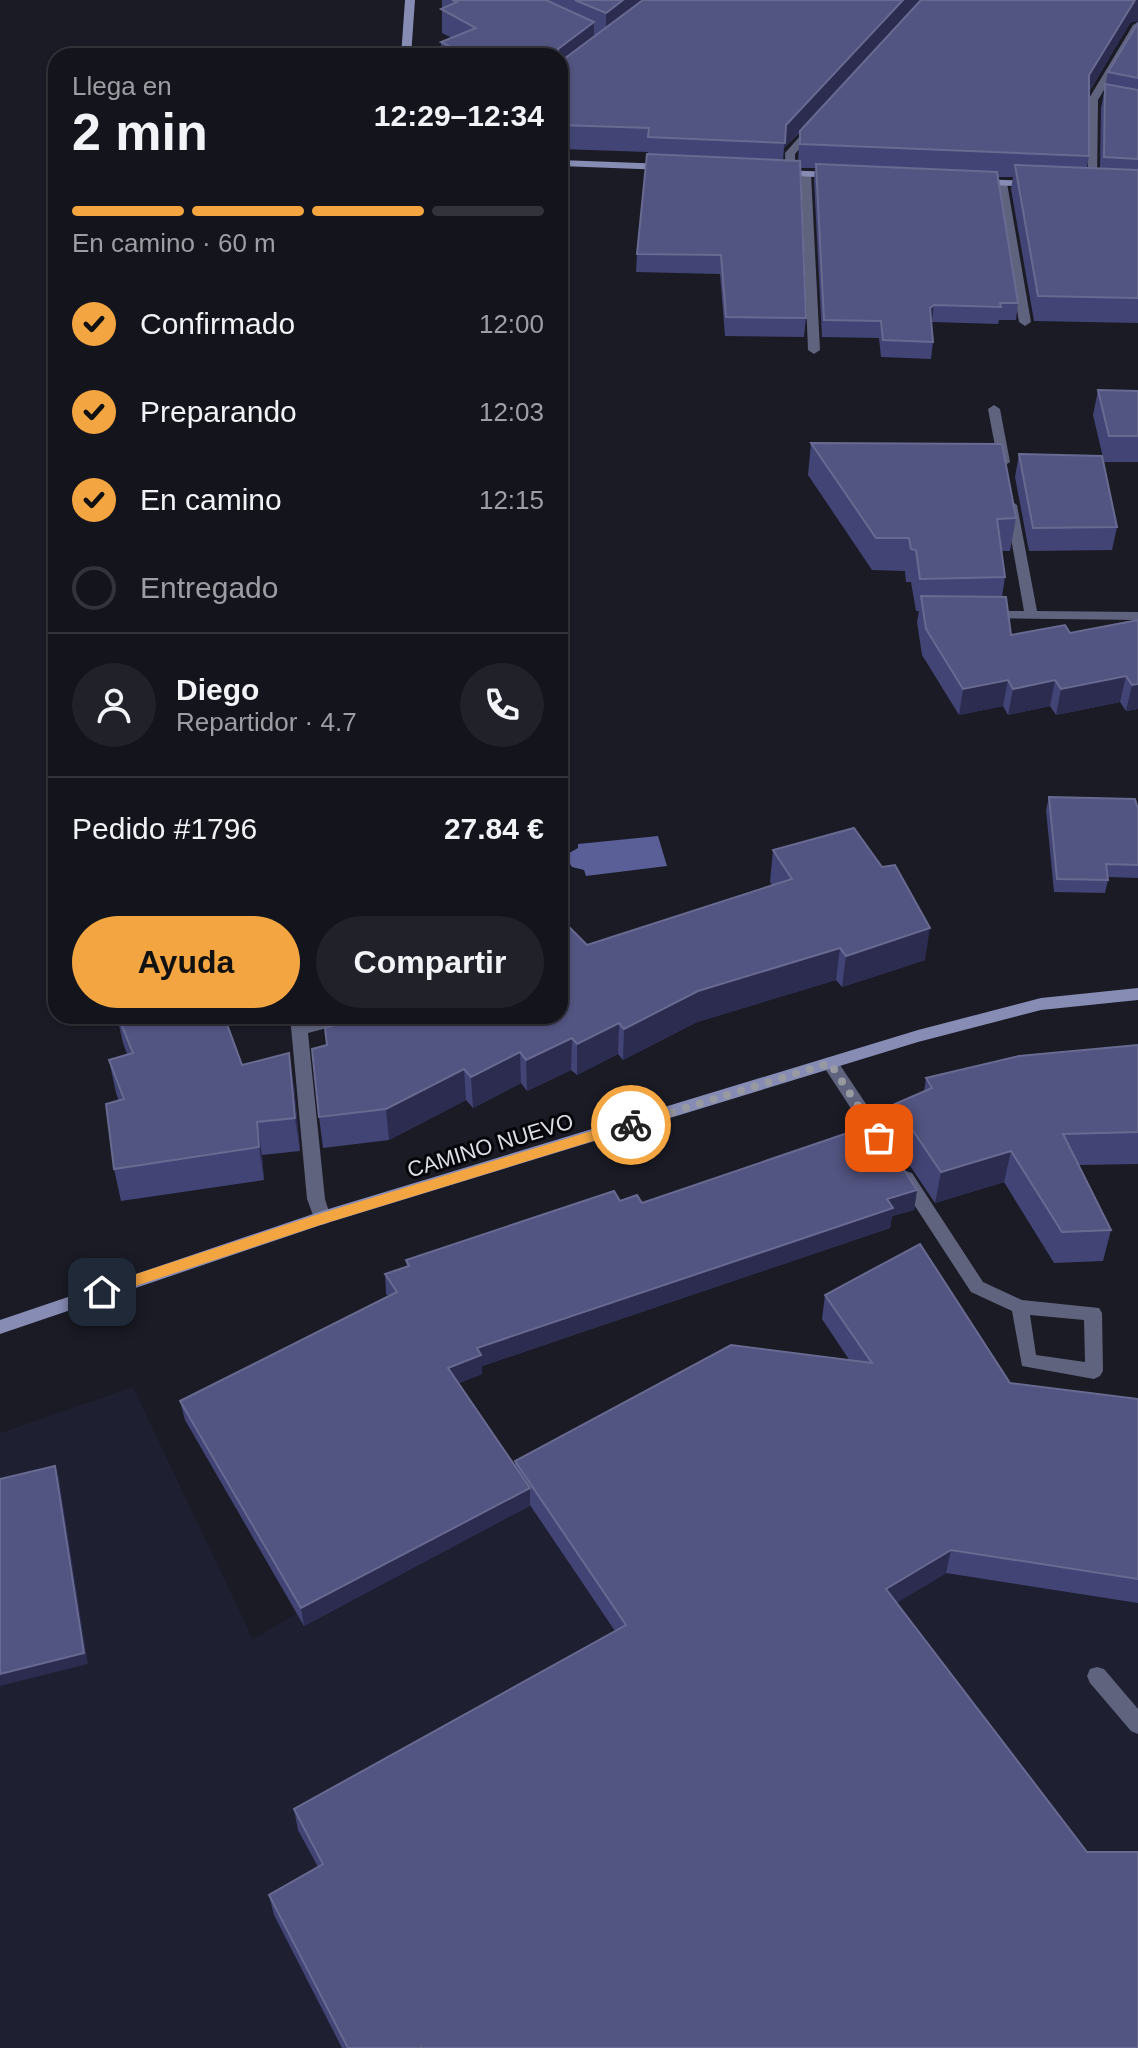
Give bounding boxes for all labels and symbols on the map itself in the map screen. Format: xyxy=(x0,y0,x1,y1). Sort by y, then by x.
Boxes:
courier xyxy=(591,1085,671,1165)
pin xyxy=(845,1104,913,1172)
street label: CAMINO NUEVO xyxy=(404,1108,576,1183)
pin xyxy=(68,1258,136,1326)

